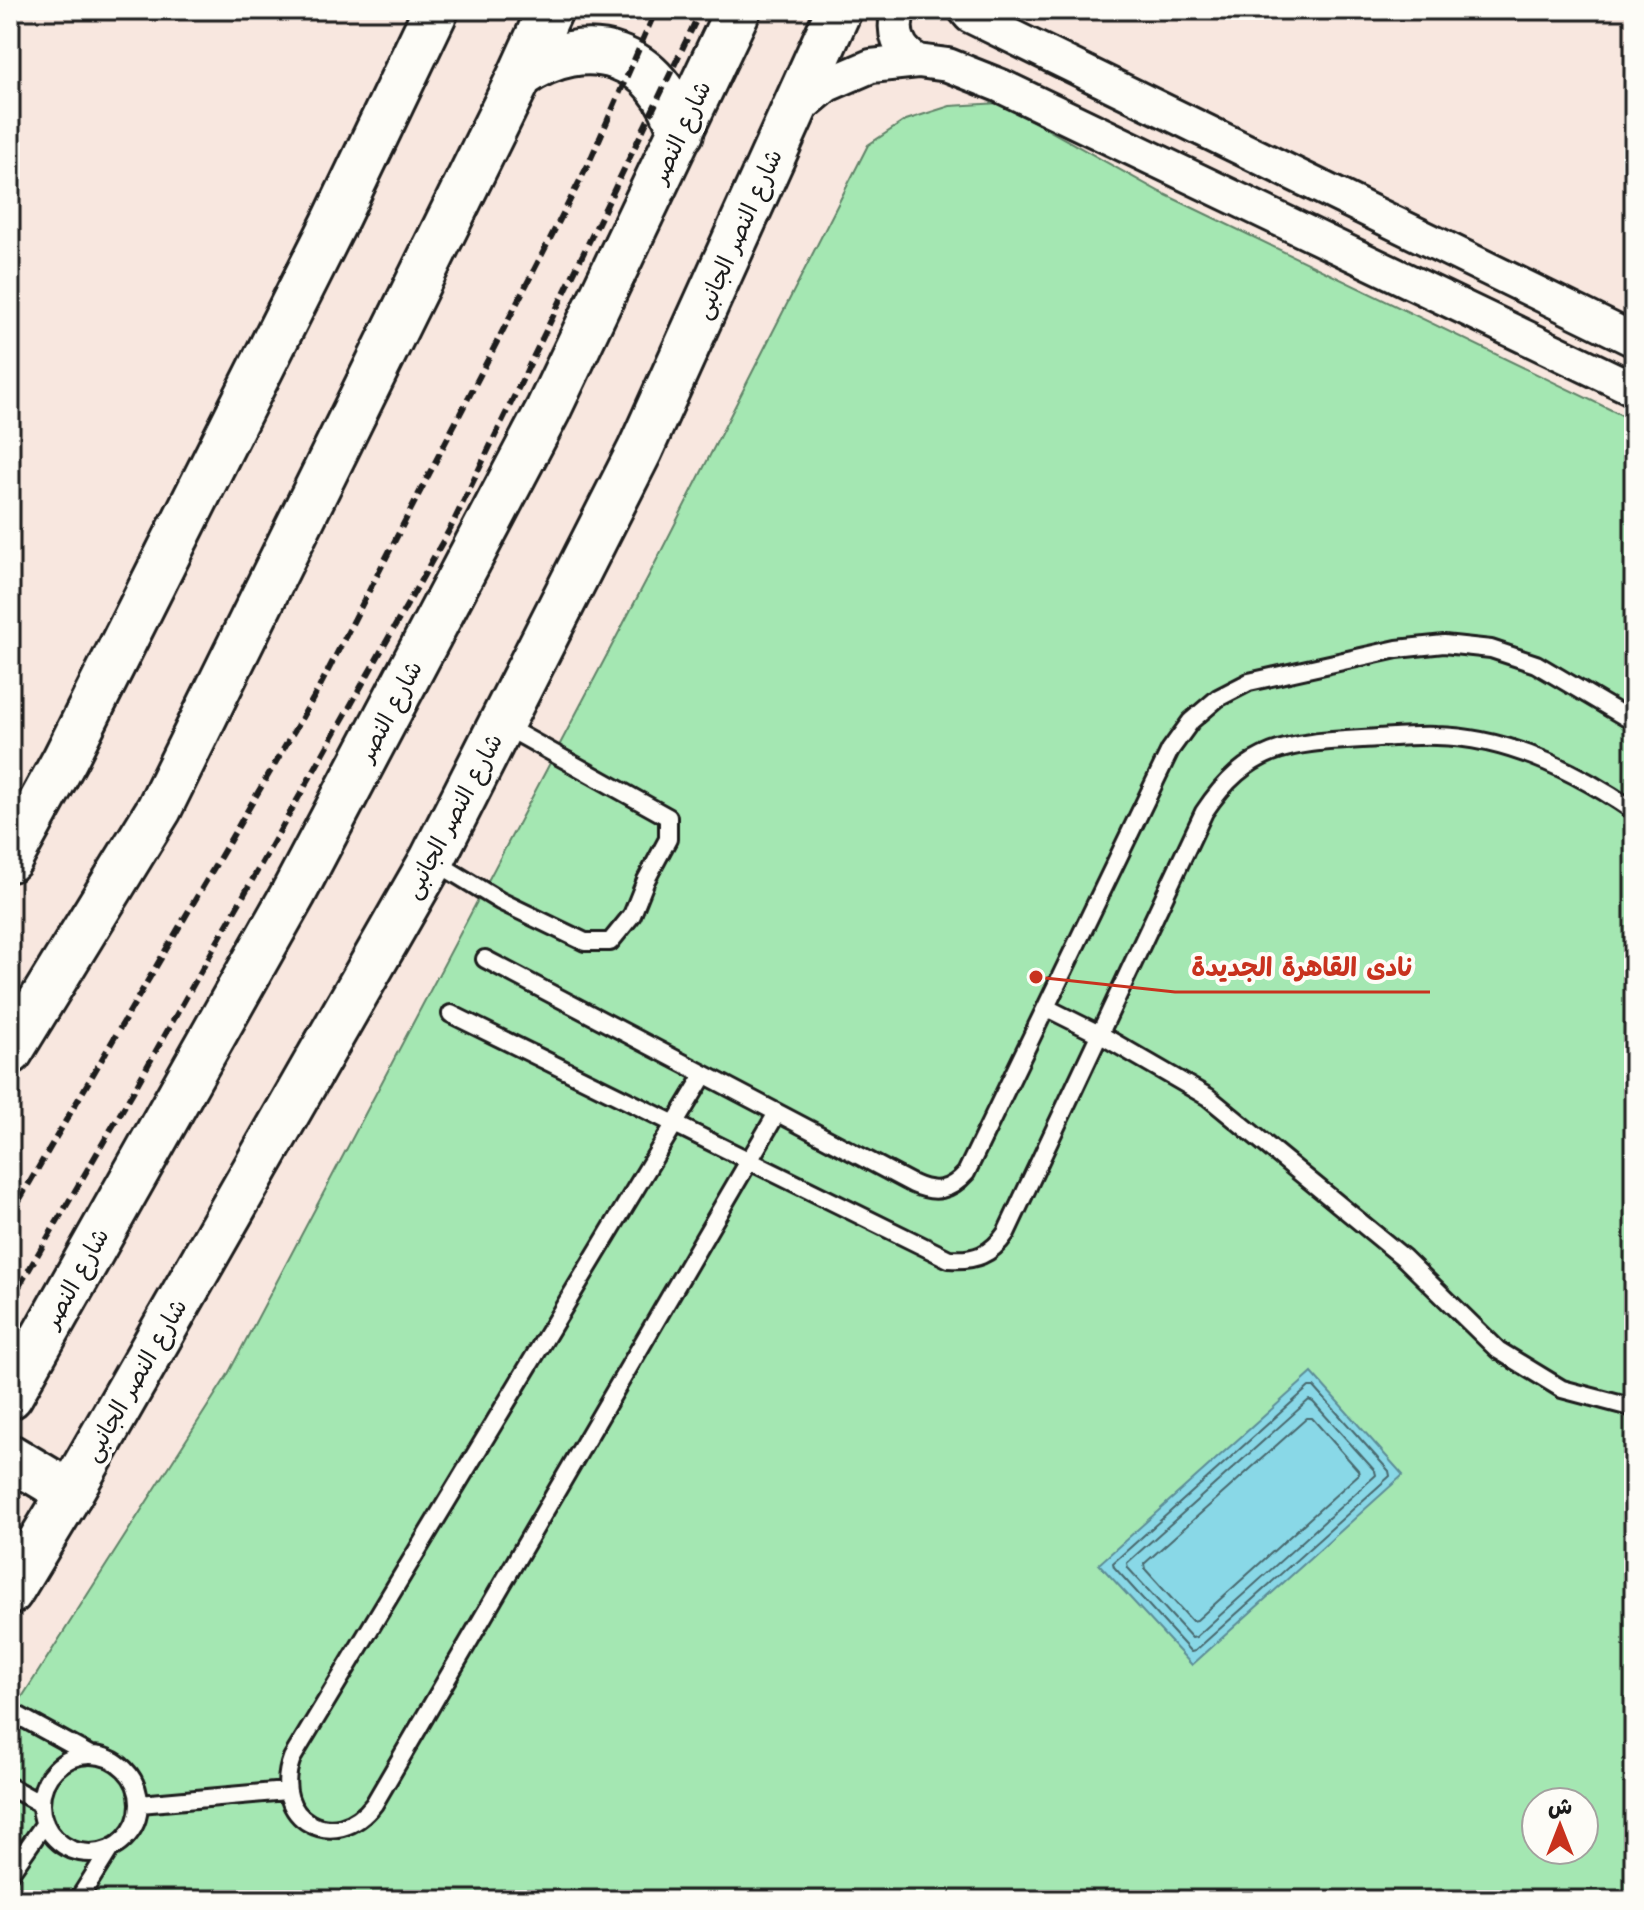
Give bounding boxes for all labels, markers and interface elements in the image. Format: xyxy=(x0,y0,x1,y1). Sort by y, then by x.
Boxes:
street label: شارع النصر xyxy=(642,75,720,191)
street label: شارع النصر الجانبى xyxy=(685,144,791,324)
street label: شارع النصر xyxy=(348,655,431,769)
street label: شارع النصر الجانبى xyxy=(395,727,511,905)
callout: نادى القاهرة الجديدة xyxy=(1175,942,1430,992)
text: نادى القاهرة الجديدة xyxy=(1191,949,1415,983)
street label: شارع النصر xyxy=(34,1222,117,1336)
street label: شارع النصر الجانبى xyxy=(75,1292,195,1468)
north arrow xyxy=(1520,1786,1600,1866)
text: ش xyxy=(1548,1791,1572,1820)

